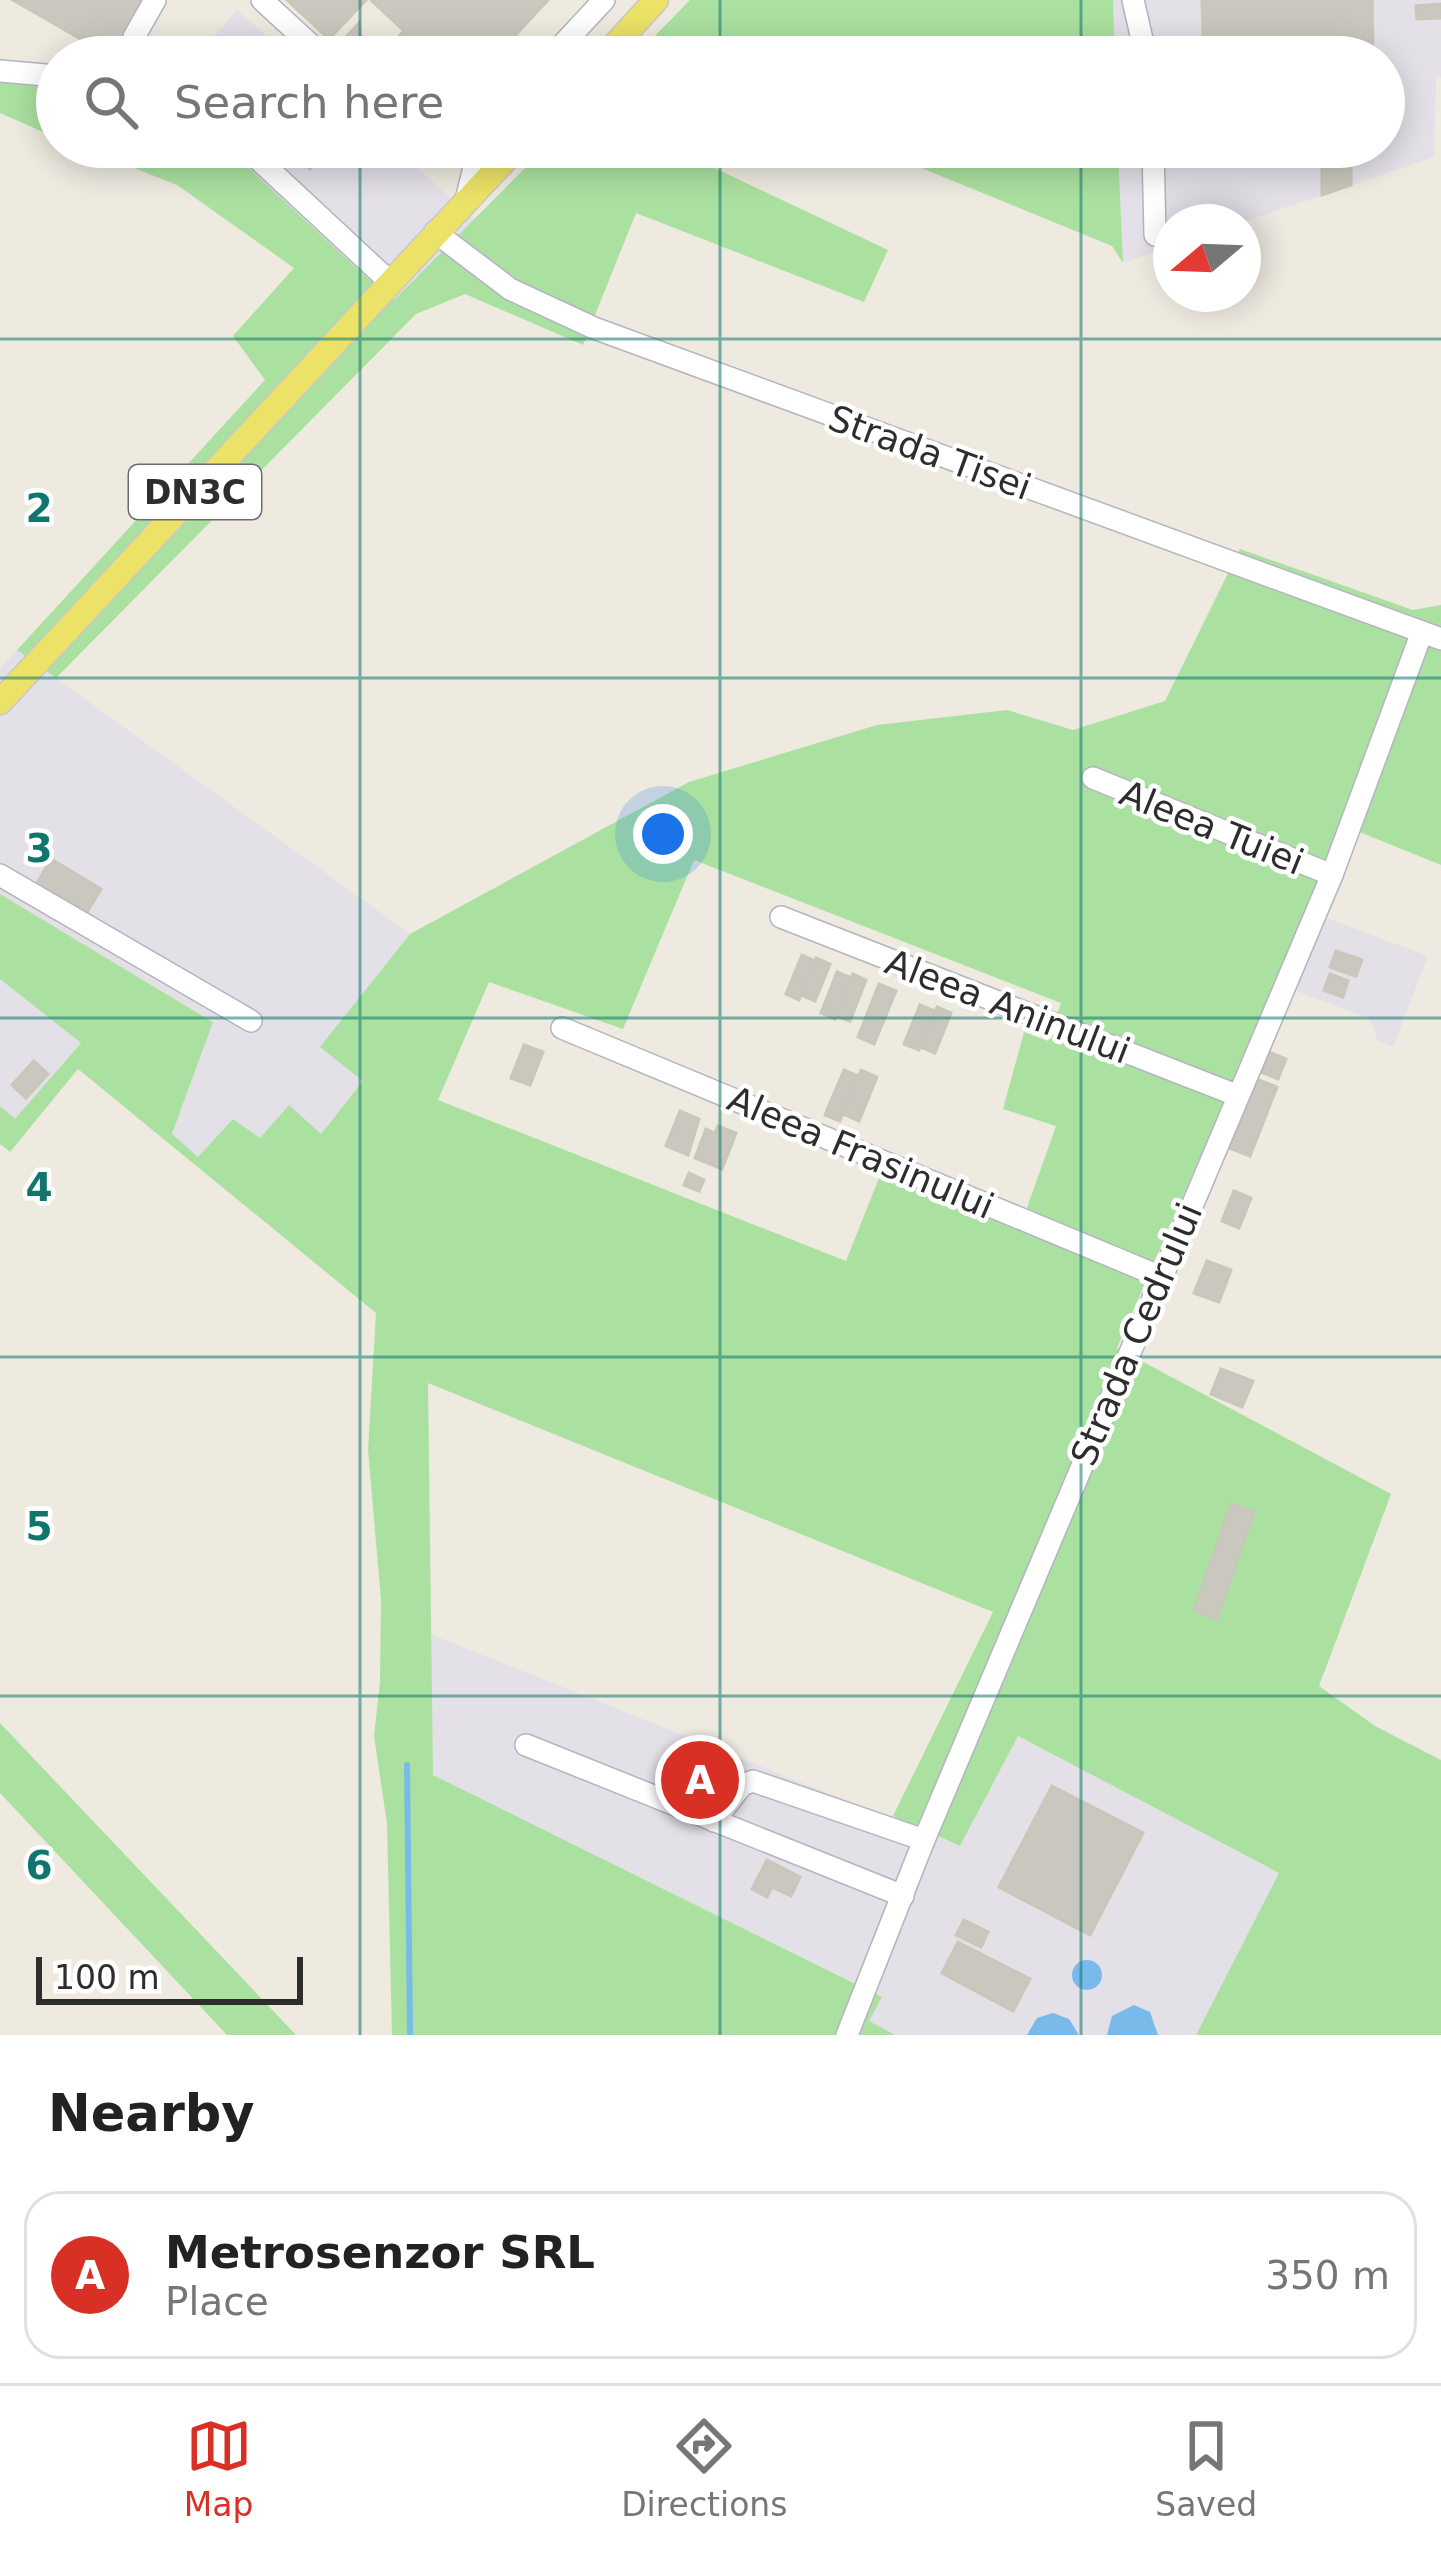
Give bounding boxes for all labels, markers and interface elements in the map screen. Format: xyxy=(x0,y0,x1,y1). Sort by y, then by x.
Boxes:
search box xyxy=(36,36,1405,168)
icon: search xyxy=(78,69,144,135)
text: Search here xyxy=(174,76,444,129)
north arrow xyxy=(1153,204,1261,312)
street label: Strada Tisei xyxy=(823,397,1036,508)
road number: DN3C xyxy=(129,465,261,519)
text: 2 xyxy=(25,486,53,531)
street label: Aleea Tuiei xyxy=(1114,772,1309,883)
your location xyxy=(633,804,693,864)
text: 3 xyxy=(25,826,53,871)
street label: Aleea Aninului xyxy=(880,941,1136,1072)
street label: Aleea Frasinului xyxy=(722,1078,1000,1227)
text: 4 xyxy=(25,1165,53,1210)
street label: Strada Cedrului xyxy=(1063,1197,1210,1471)
text: 5 xyxy=(25,1504,53,1549)
pin: A xyxy=(661,1735,739,1825)
text: 6 xyxy=(25,1843,53,1888)
scale bar xyxy=(36,1951,303,2004)
text: 100 m xyxy=(54,1958,160,1997)
text: Nearby xyxy=(48,2084,255,2143)
text: Metrosenzor SRL xyxy=(165,2226,595,2279)
text: A xyxy=(75,2253,105,2298)
text: 350 m xyxy=(1265,2253,1390,2298)
text: Place xyxy=(165,2279,269,2324)
tab: Map xyxy=(184,2413,254,2524)
tab: Directions xyxy=(621,2413,787,2524)
tab: Saved xyxy=(1155,2413,1257,2524)

